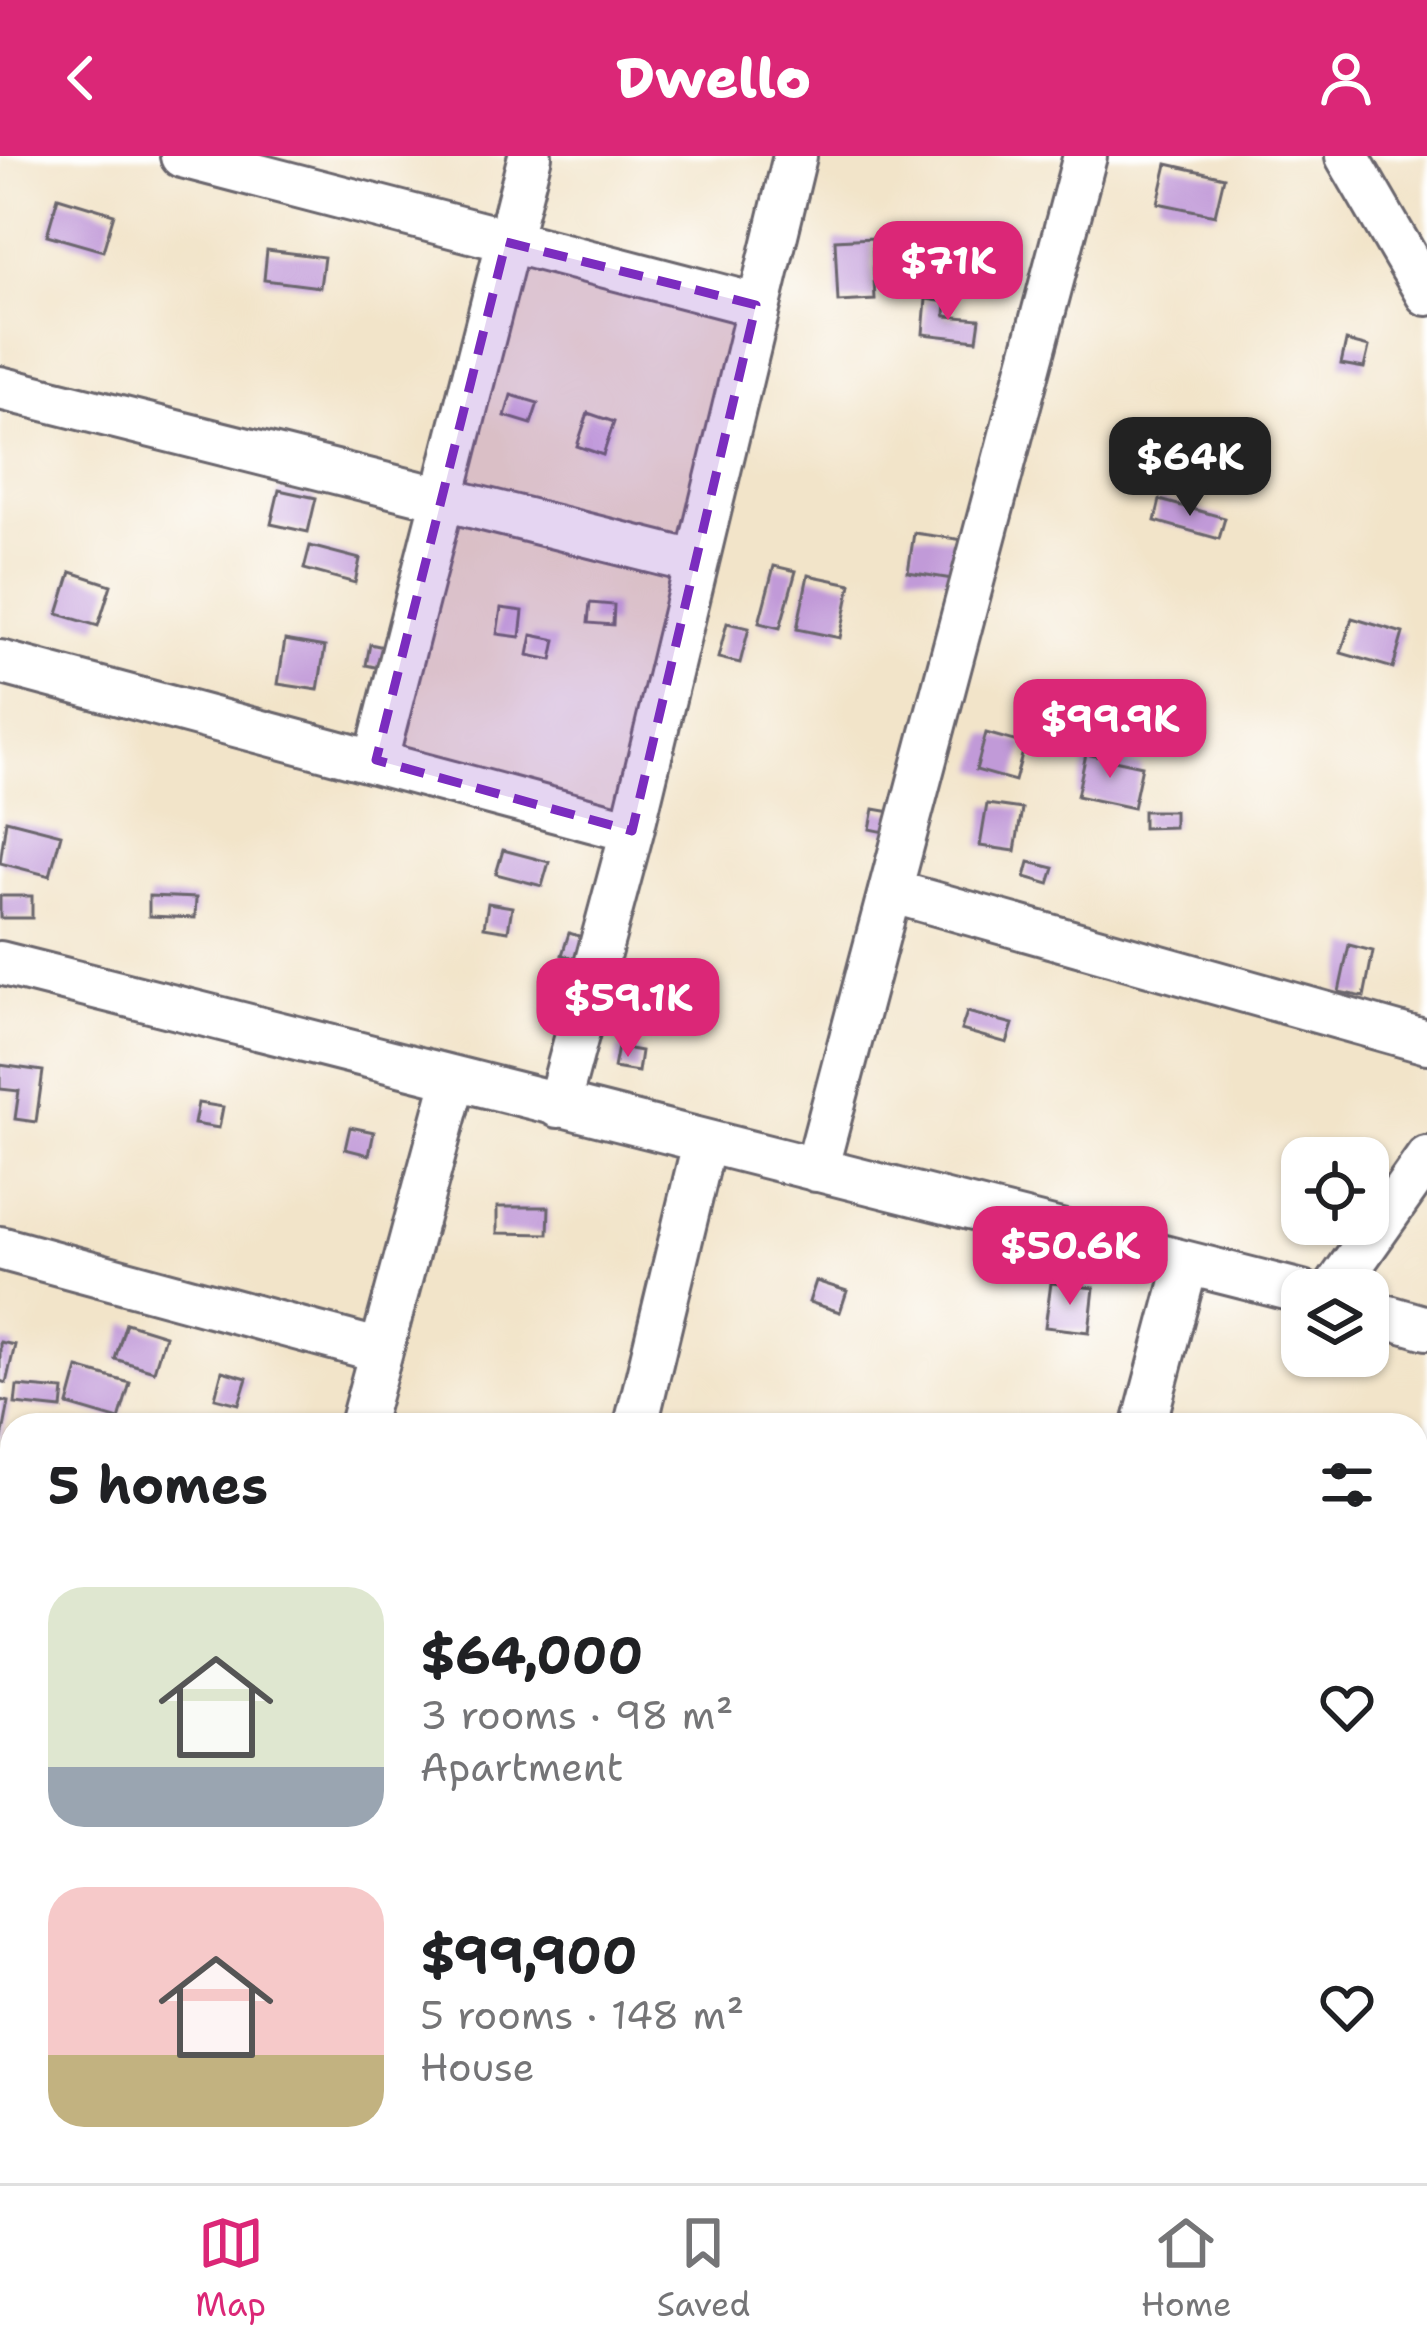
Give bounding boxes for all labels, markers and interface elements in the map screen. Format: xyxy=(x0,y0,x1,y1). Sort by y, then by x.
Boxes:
text: Dwello xyxy=(616,42,811,114)
icon: back xyxy=(48,45,114,111)
icon: person xyxy=(1313,45,1379,111)
pin: $71K xyxy=(877,221,1019,323)
text: $71K xyxy=(900,234,996,286)
pin: $64K xyxy=(1119,417,1261,519)
text: $64K xyxy=(1136,430,1244,482)
pin: $99.9K xyxy=(1012,679,1208,781)
text: $99.9K xyxy=(1040,692,1180,744)
pin: $59.1K xyxy=(530,958,726,1060)
text: $59.1K xyxy=(563,971,693,1023)
map controls xyxy=(1281,1137,1389,1377)
button: locate xyxy=(1281,1137,1389,1245)
pin: $50.6K xyxy=(972,1206,1168,1308)
text: $50.6K xyxy=(1000,1219,1140,1271)
button: layers xyxy=(1281,1269,1389,1377)
text: 5 homes xyxy=(48,1451,268,1519)
icon: filters xyxy=(1314,1452,1380,1518)
text: $64,000 xyxy=(420,1621,643,1689)
icon: home xyxy=(144,1635,288,1779)
icon: heart xyxy=(1314,1674,1380,1740)
text: 3 rooms · 98 m² xyxy=(420,1689,733,1741)
text: Apartment xyxy=(420,1741,623,1793)
text: $99,900 xyxy=(420,1921,638,1989)
icon: home xyxy=(144,1935,288,2079)
icon: heart xyxy=(1314,1974,1380,2040)
text: 5 rooms · 148 m² xyxy=(420,1989,744,2041)
text: House xyxy=(420,2041,535,2093)
tab: Map xyxy=(195,2210,266,2327)
tab: Saved xyxy=(657,2210,750,2327)
tab: Home xyxy=(1141,2210,1232,2327)

